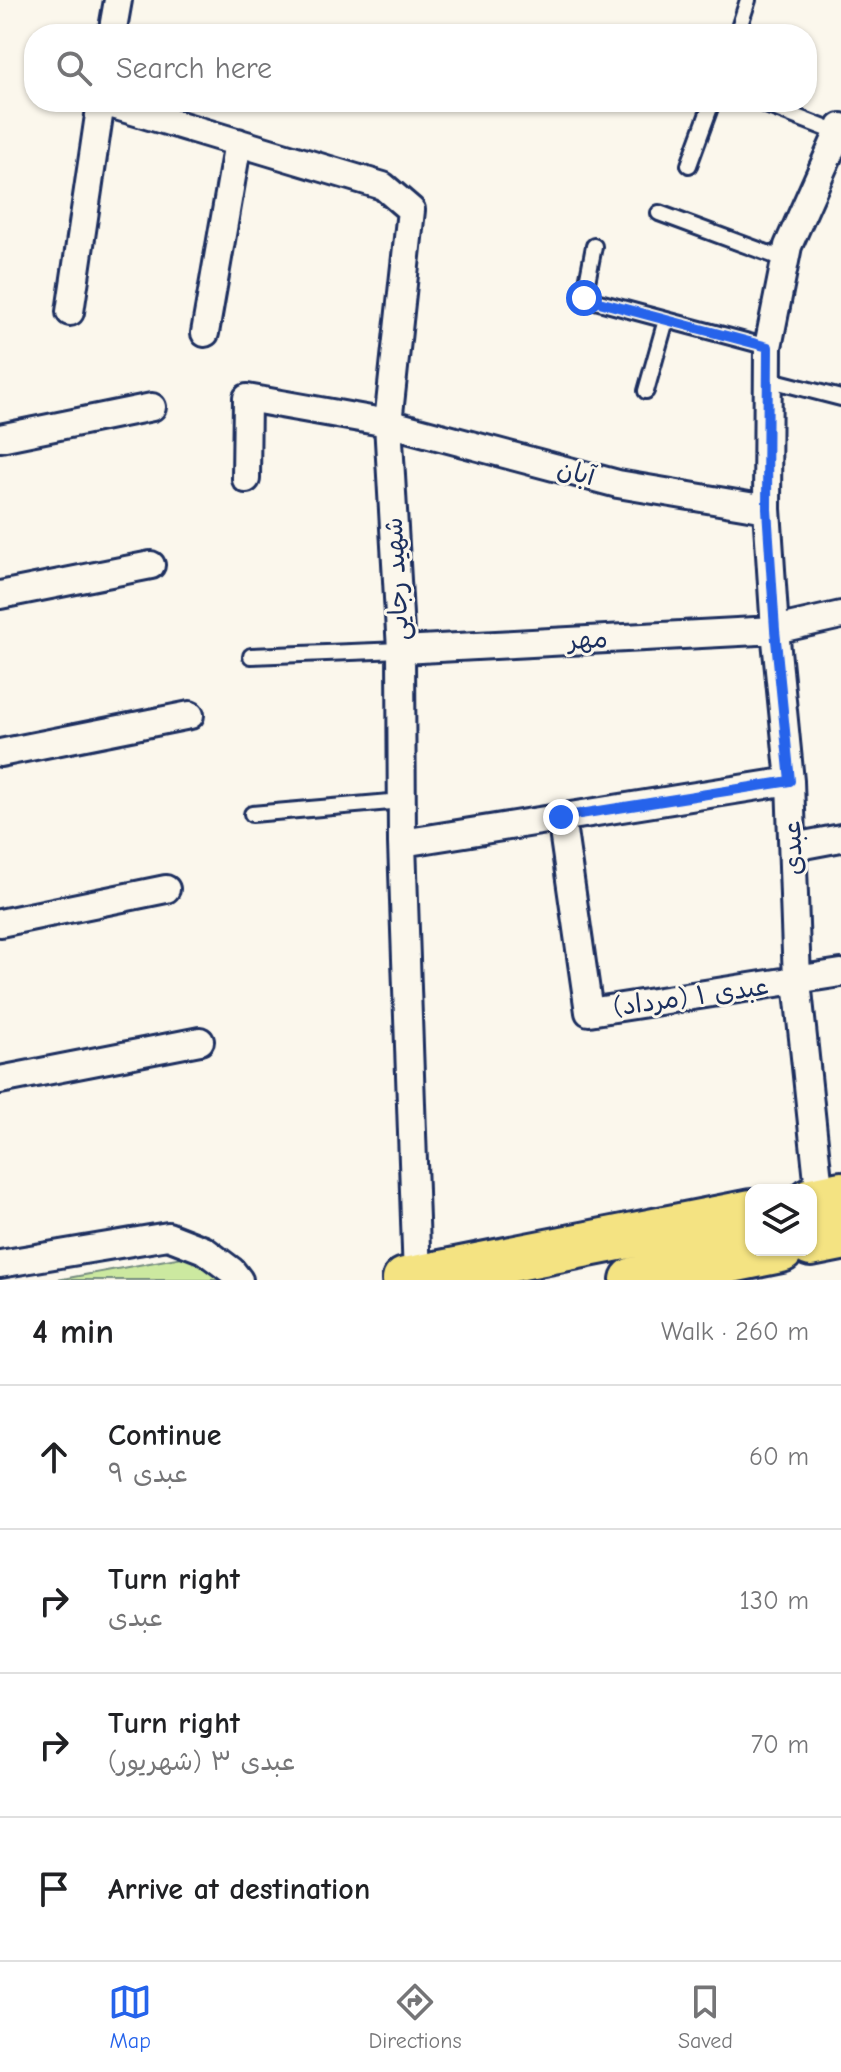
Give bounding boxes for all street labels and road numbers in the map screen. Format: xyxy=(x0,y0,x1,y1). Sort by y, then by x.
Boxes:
street label: آبان xyxy=(554,454,600,493)
street label: شهید رجایی xyxy=(379,516,416,642)
street label: مهر xyxy=(565,624,609,656)
street label: عبدی xyxy=(777,820,809,876)
street label: عبدی ۱ (مرداد) xyxy=(611,971,771,1023)

